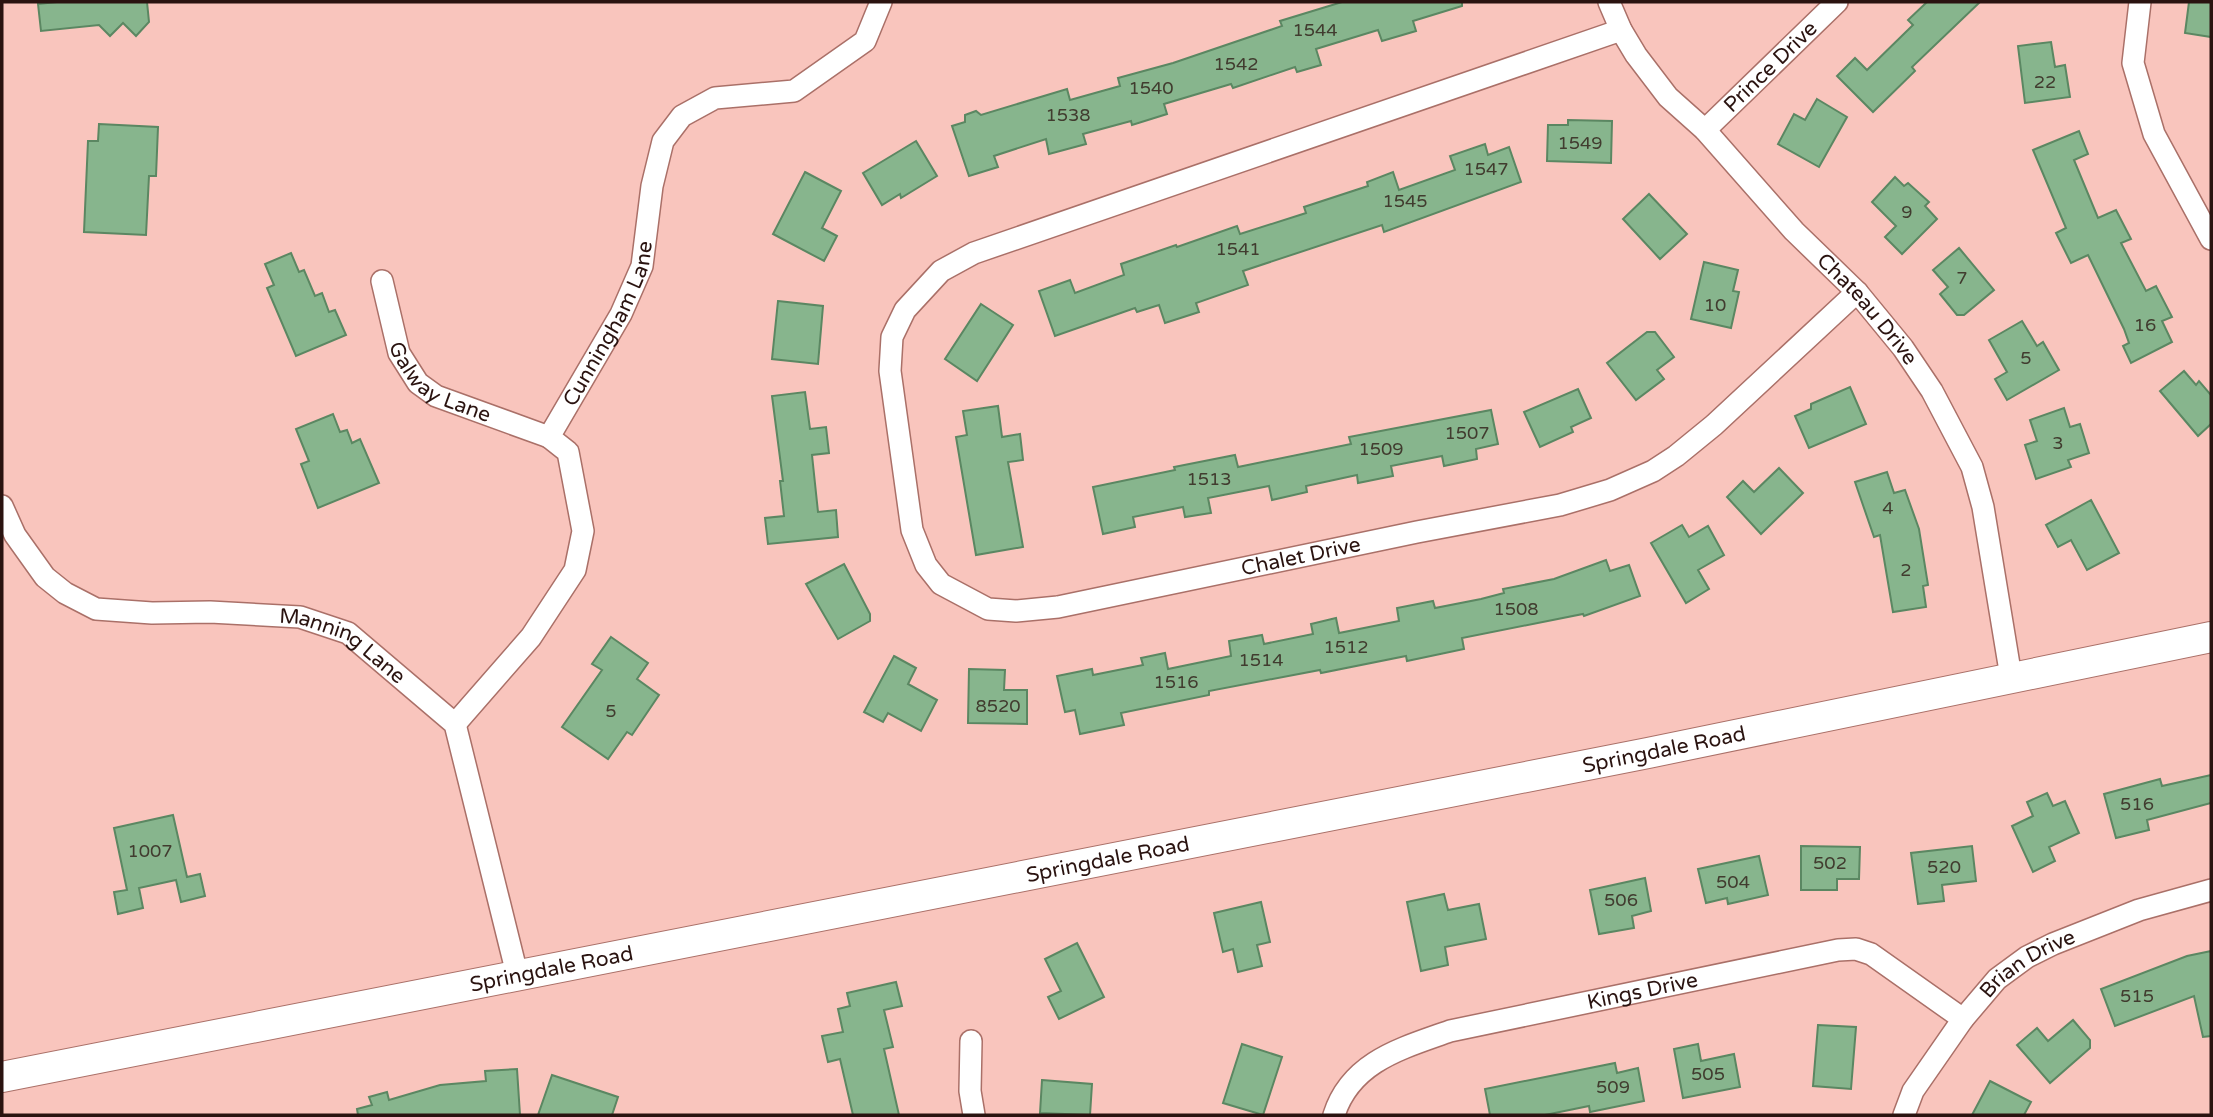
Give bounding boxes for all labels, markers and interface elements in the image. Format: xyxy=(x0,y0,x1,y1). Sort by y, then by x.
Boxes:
street label: Prince Drive xyxy=(1718,16,1822,117)
house number: 1544 xyxy=(1292,19,1338,41)
house number: 1542 xyxy=(1213,53,1259,75)
house number: 22 xyxy=(2034,71,2056,93)
house number: 1540 xyxy=(1128,77,1174,99)
house number: 1538 xyxy=(1045,104,1091,126)
house number: 1549 xyxy=(1557,132,1603,154)
house number: 1547 xyxy=(1463,158,1509,180)
house number: 1545 xyxy=(1382,190,1428,212)
house number: 9 xyxy=(1901,201,1913,223)
house number: 1541 xyxy=(1215,238,1261,260)
street label: Cunningham Lane xyxy=(557,240,658,411)
street label: Chateau Drive xyxy=(1812,248,1923,370)
house number: 7 xyxy=(1956,267,1968,289)
house number: 10 xyxy=(1704,294,1726,316)
house number: 16 xyxy=(2134,314,2156,336)
street label: Galway Lane xyxy=(384,339,494,427)
house number: 5 xyxy=(2020,347,2032,369)
house number: 1507 xyxy=(1444,422,1490,444)
house number: 3 xyxy=(2052,432,2064,454)
house number: 1509 xyxy=(1358,438,1404,460)
house number: 1513 xyxy=(1186,468,1232,490)
house number: 4 xyxy=(1882,497,1894,519)
street label: Chalet Drive xyxy=(1239,532,1363,581)
house number: 2 xyxy=(1900,559,1912,581)
house number: 1508 xyxy=(1493,598,1539,620)
street label: Manning Lane xyxy=(279,603,411,689)
house number: 1512 xyxy=(1323,636,1369,658)
house number: 1514 xyxy=(1238,649,1284,671)
house number: 1516 xyxy=(1153,671,1199,693)
house number: 8520 xyxy=(975,695,1021,717)
house number: 5 xyxy=(605,700,617,722)
street label: Springdale Road xyxy=(1580,721,1748,778)
house number: 516 xyxy=(2120,793,2154,815)
street label: Springdale Road xyxy=(1024,831,1192,888)
house number: 1007 xyxy=(127,840,173,862)
house number: 502 xyxy=(1813,852,1847,874)
house number: 520 xyxy=(1927,856,1961,878)
house number: 504 xyxy=(1716,871,1750,893)
house number: 506 xyxy=(1604,889,1638,911)
street label: Brian Drive xyxy=(1974,924,2079,1003)
street label: Springdale Road xyxy=(468,941,635,997)
street label: Kings Drive xyxy=(1585,967,1700,1015)
house number: 515 xyxy=(2120,985,2154,1007)
house number: 505 xyxy=(1691,1063,1725,1085)
house number: 509 xyxy=(1596,1076,1630,1098)

